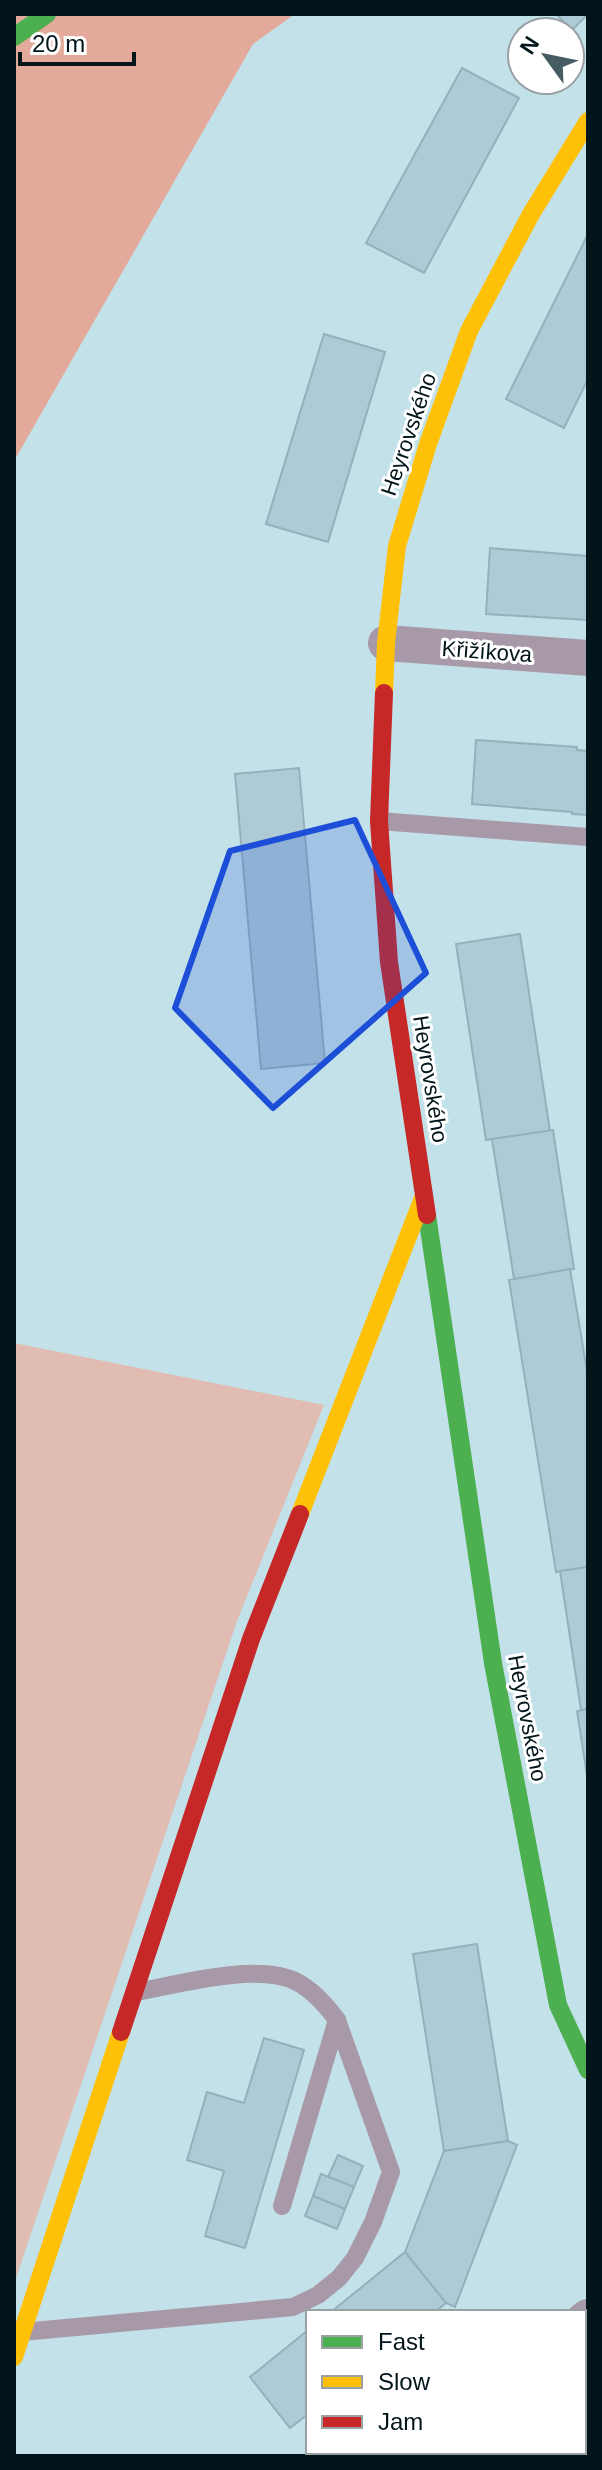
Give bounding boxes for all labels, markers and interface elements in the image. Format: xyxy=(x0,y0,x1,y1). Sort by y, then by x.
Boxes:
scale bar xyxy=(20,16,134,66)
north arrow xyxy=(506,16,586,96)
text: 20 m xyxy=(32,30,85,57)
text: N xyxy=(515,32,544,59)
street label: Heyrovského xyxy=(376,369,441,499)
street label: Křižíkova xyxy=(441,636,534,667)
street label: Heyrovského xyxy=(408,1014,453,1144)
street label: Heyrovského xyxy=(503,1653,552,1783)
legend xyxy=(306,2310,586,2454)
text: Fast xyxy=(378,2328,425,2355)
text: Slow xyxy=(378,2368,431,2395)
text: Jam xyxy=(378,2408,423,2435)

